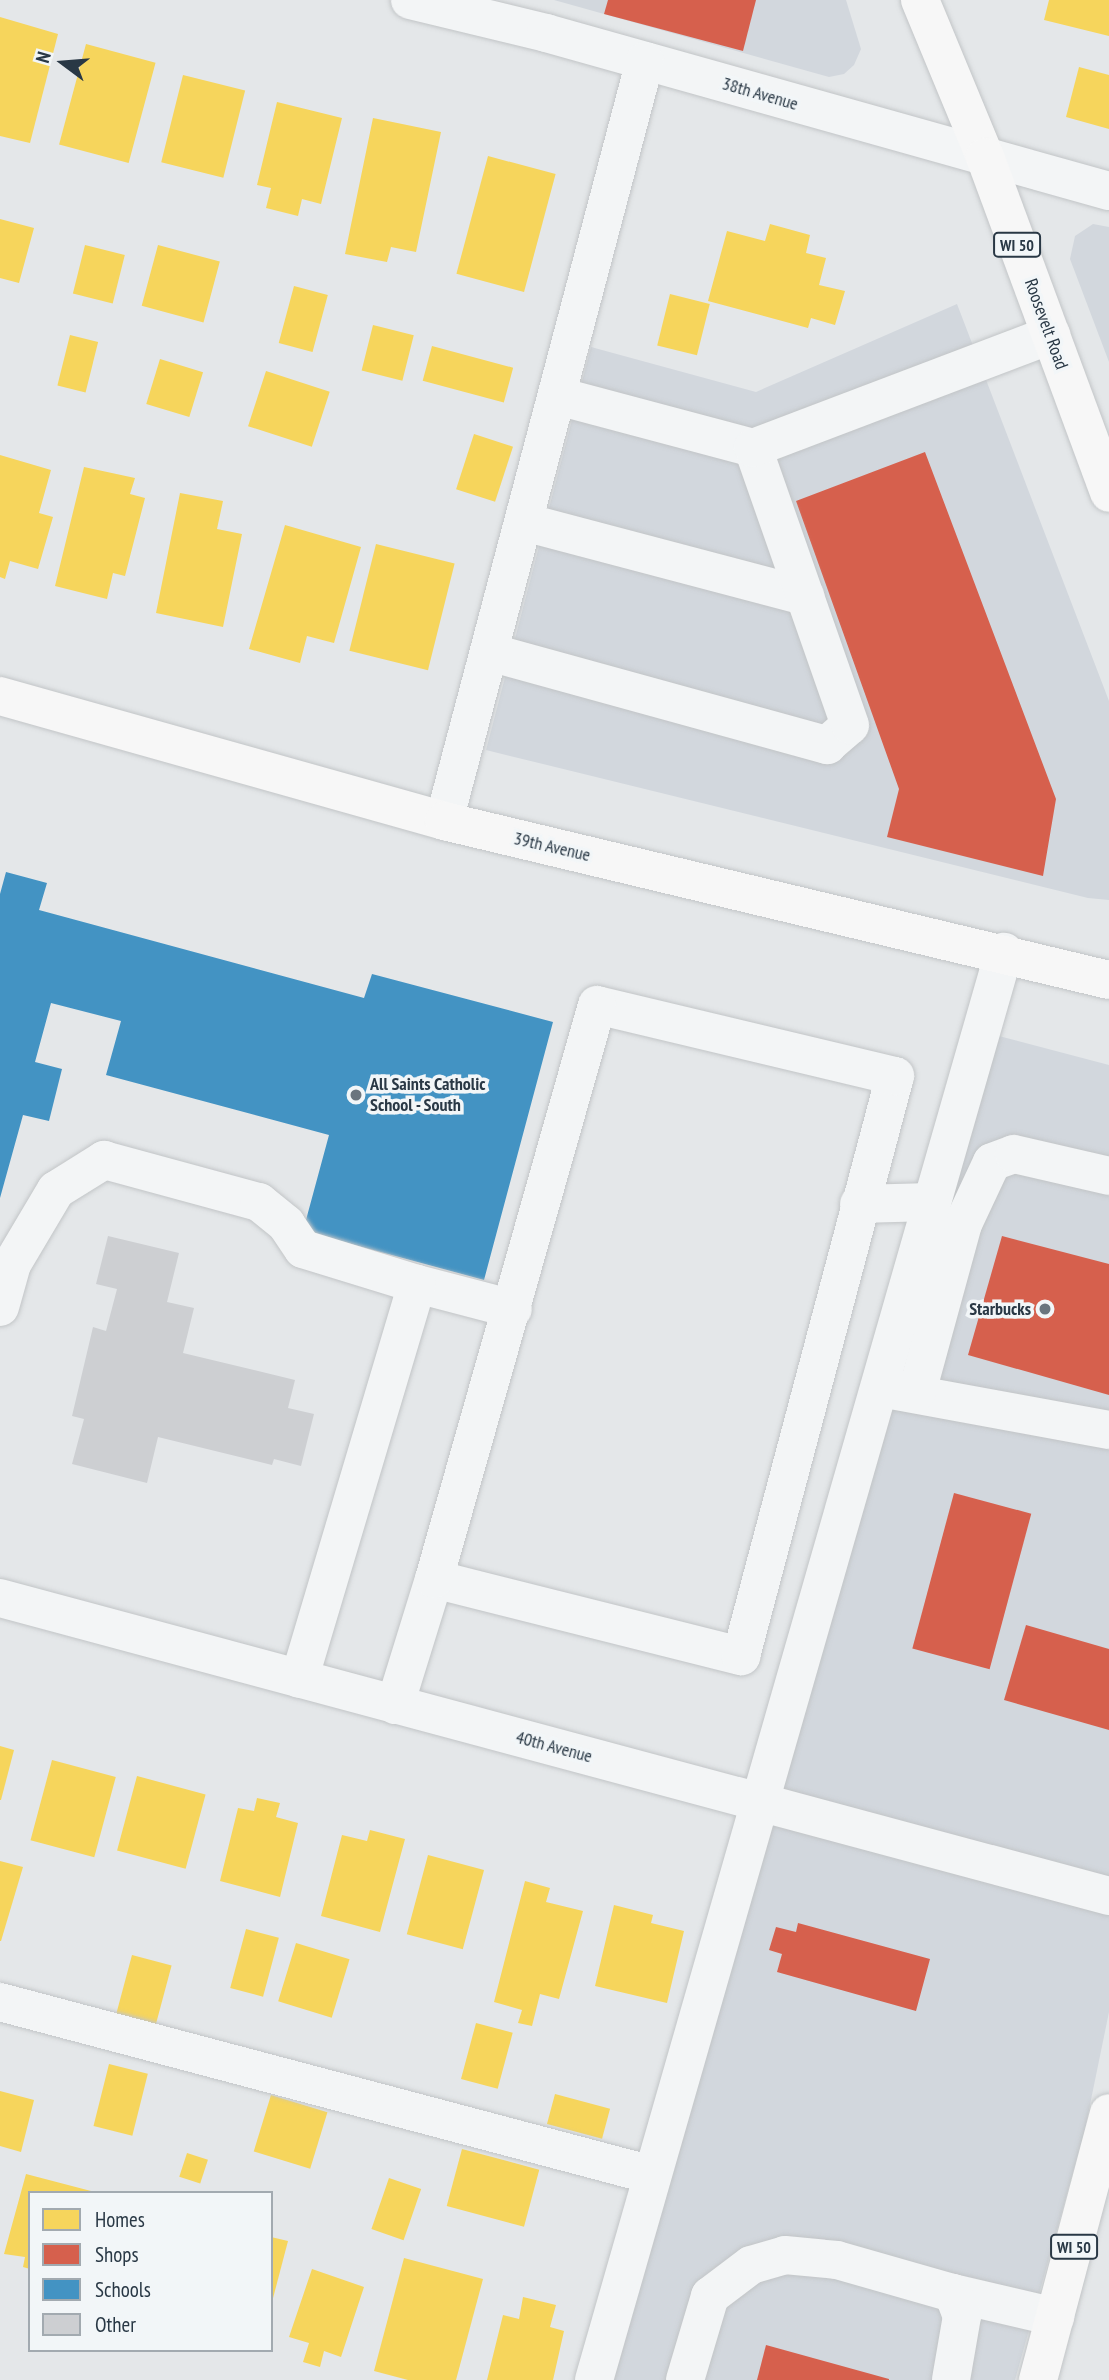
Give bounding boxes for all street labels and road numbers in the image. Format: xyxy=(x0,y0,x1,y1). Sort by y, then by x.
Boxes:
street label: 38th Avenue xyxy=(719,73,801,115)
road number: WI 50 xyxy=(992,232,1042,258)
street label: Roosevelt Road xyxy=(1020,276,1072,372)
street label: 39th Avenue xyxy=(511,828,593,866)
street label: 40th Avenue xyxy=(513,1726,595,1768)
road number: WI 50 xyxy=(1050,2234,1098,2260)

